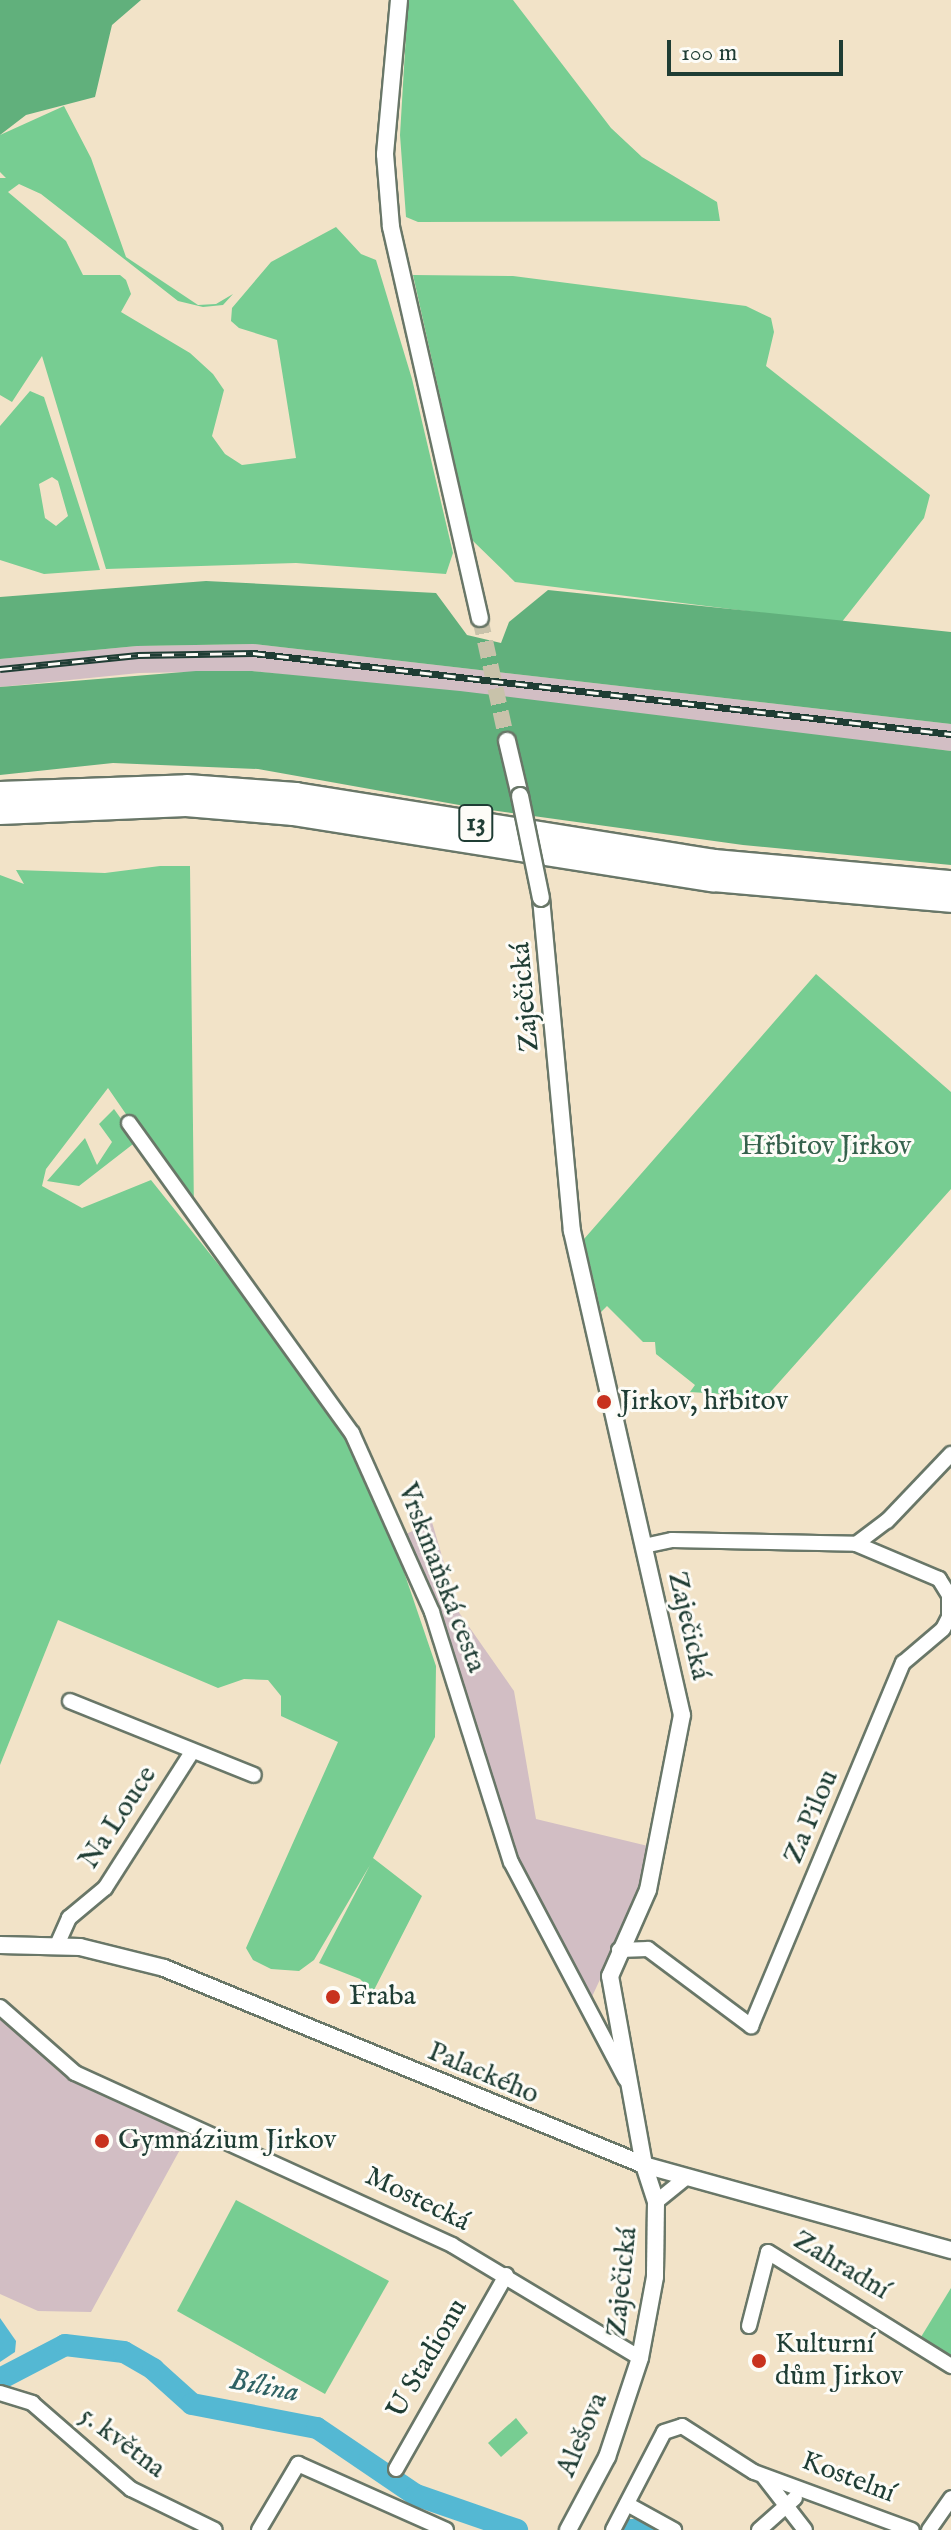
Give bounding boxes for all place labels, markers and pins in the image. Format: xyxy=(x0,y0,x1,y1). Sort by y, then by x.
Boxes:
place label: Jirkov, hřbitov xyxy=(620,1385,788,1419)
marker: Jirkov, hřbitov xyxy=(595,1393,613,1411)
place label: Fraba xyxy=(349,1980,416,2014)
marker: Fraba xyxy=(324,1988,342,2006)
place label: Gymnázium Jirkov xyxy=(118,2124,336,2158)
marker: Gymnázium Jirkov xyxy=(93,2132,111,2150)
place label: Kulturní dům Jirkov xyxy=(775,2328,903,2394)
marker: Kulturní dům Jirkov xyxy=(750,2352,768,2370)

